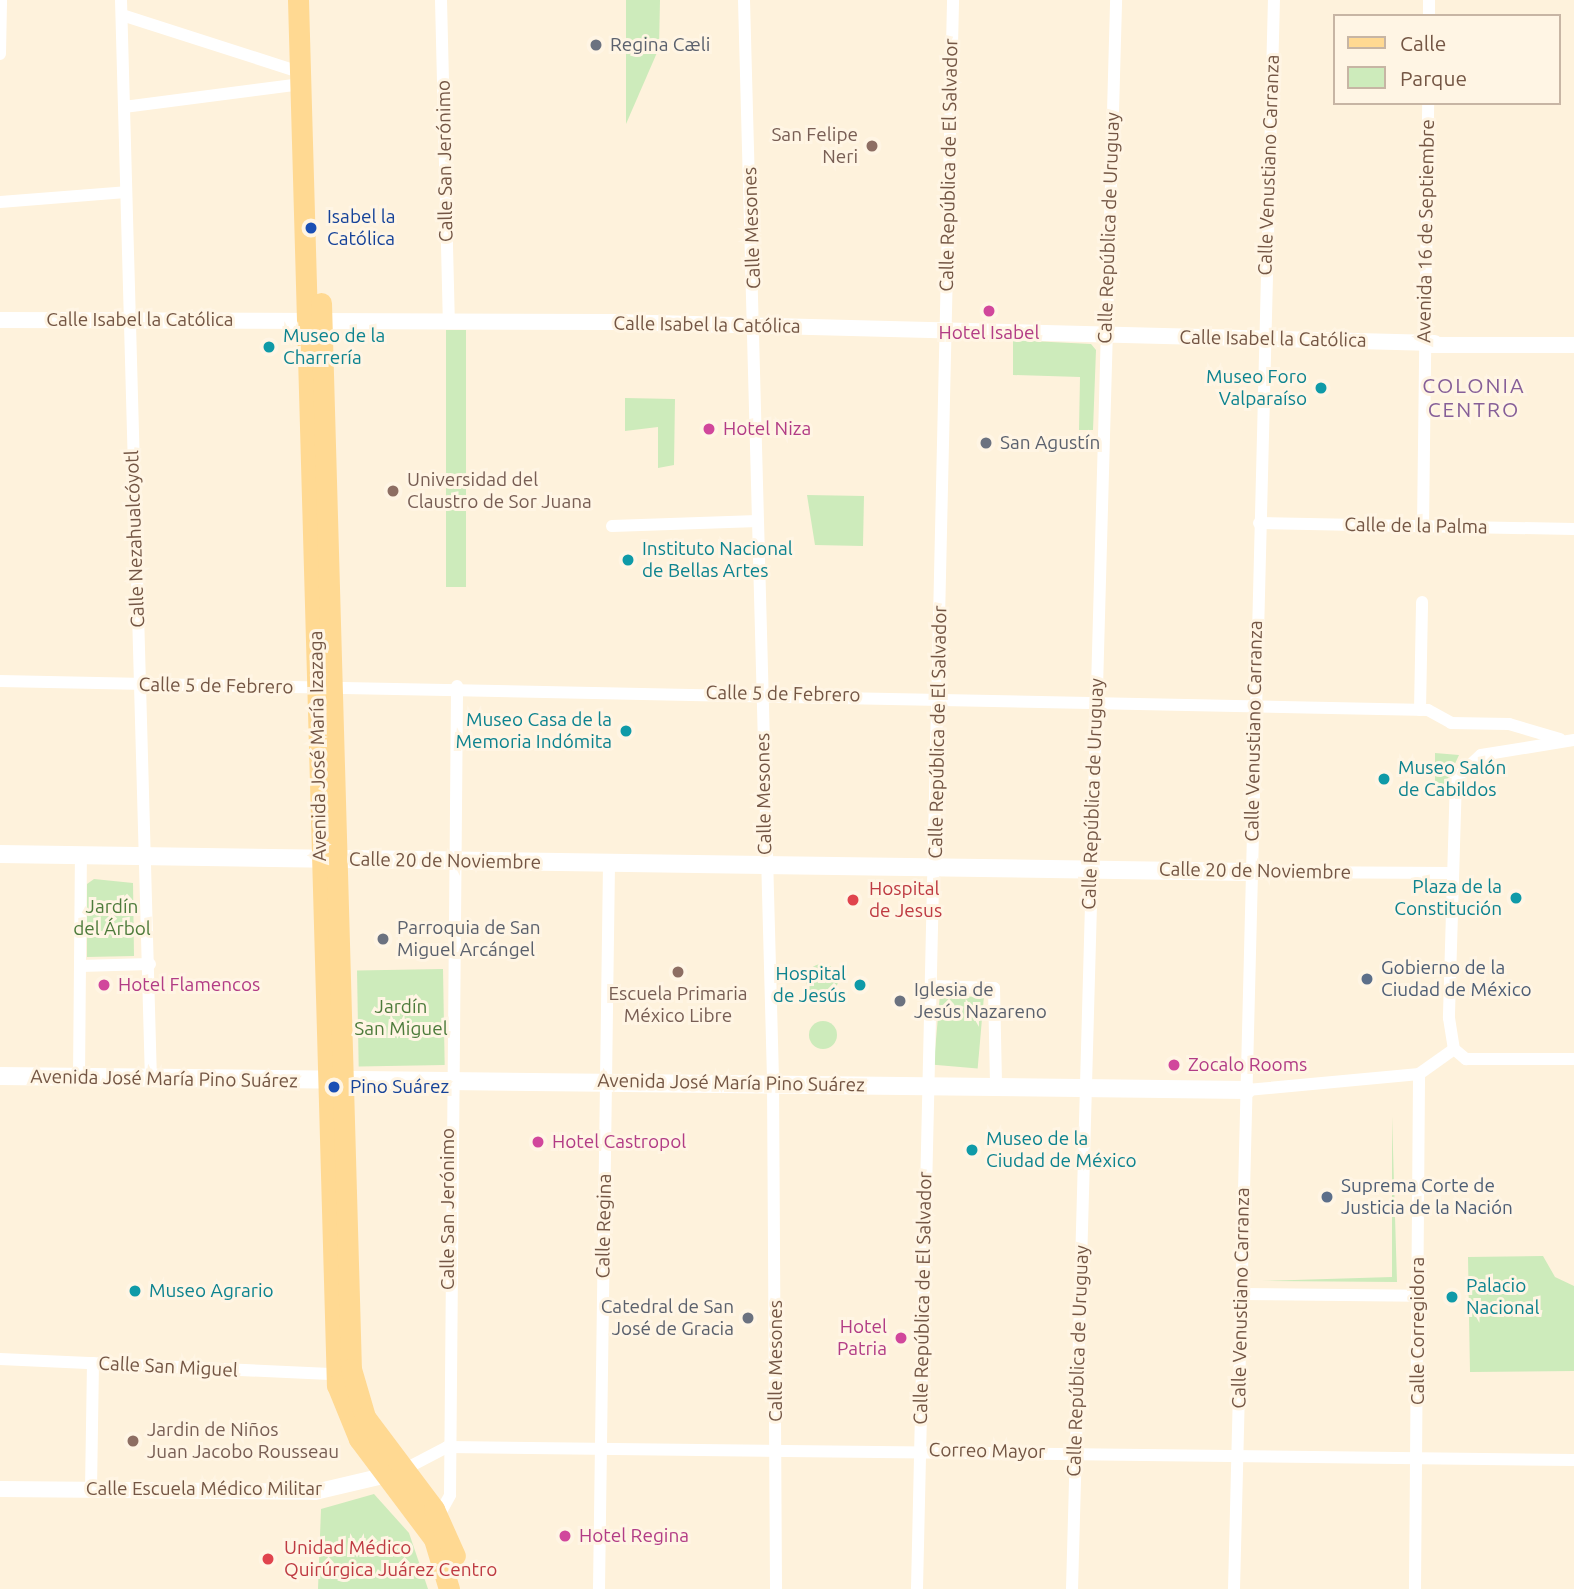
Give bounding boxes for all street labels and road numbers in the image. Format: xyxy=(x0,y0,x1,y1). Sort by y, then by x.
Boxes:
street label: Calle República de El Salvador xyxy=(935,38,963,292)
street label: Calle Venustiano Carranza xyxy=(1254,54,1284,276)
street label: Calle San Jerónimo xyxy=(432,80,458,242)
street label: Calle República de Uruguay xyxy=(1094,112,1124,344)
street label: Avenida 16 de Septiembre xyxy=(1413,119,1439,343)
street label: Calle Mesones xyxy=(738,167,766,289)
street label: Calle Isabel la Católica xyxy=(46,309,234,331)
street label: Calle Isabel la Católica xyxy=(613,312,801,338)
street label: Calle Isabel la Católica xyxy=(1179,326,1367,352)
street label: Calle Nezahualcóyotl xyxy=(121,450,149,628)
street label: Calle de la Palma xyxy=(1344,513,1488,539)
street label: Calle República de El Salvador xyxy=(924,605,952,859)
street label: Calle Venustiano Carranza xyxy=(1241,620,1267,842)
street label: Avenida José María Izazaga xyxy=(305,630,331,862)
street label: Calle 5 de Febrero xyxy=(138,673,294,699)
street label: Calle República de Uruguay xyxy=(1078,678,1108,910)
street label: Calle 5 de Febrero xyxy=(705,681,861,707)
street label: Calle Mesones xyxy=(752,733,776,855)
street label: Calle 20 de Noviembre xyxy=(349,848,541,874)
street label: Calle 20 de Noviembre xyxy=(1159,858,1351,884)
street label: Avenida José María Pino Suárez xyxy=(30,1065,298,1093)
street label: Avenida José María Pino Suárez xyxy=(597,1069,865,1097)
street label: Calle San Jerónimo xyxy=(437,1128,459,1290)
street label: Calle República de El Salvador xyxy=(909,1171,937,1425)
street label: Calle Regina xyxy=(592,1173,616,1279)
street label: Calle Venustiano Carranza xyxy=(1228,1187,1254,1409)
street label: Calle República de Uruguay xyxy=(1063,1245,1093,1477)
street label: Calle Corregidora xyxy=(1407,1257,1429,1405)
street label: Calle Mesones xyxy=(765,1300,787,1422)
street label: Calle San Miguel xyxy=(98,1352,238,1382)
street label: Correo Mayor xyxy=(928,1439,1046,1463)
street label: Calle Escuela Médico Militar xyxy=(86,1478,322,1500)

